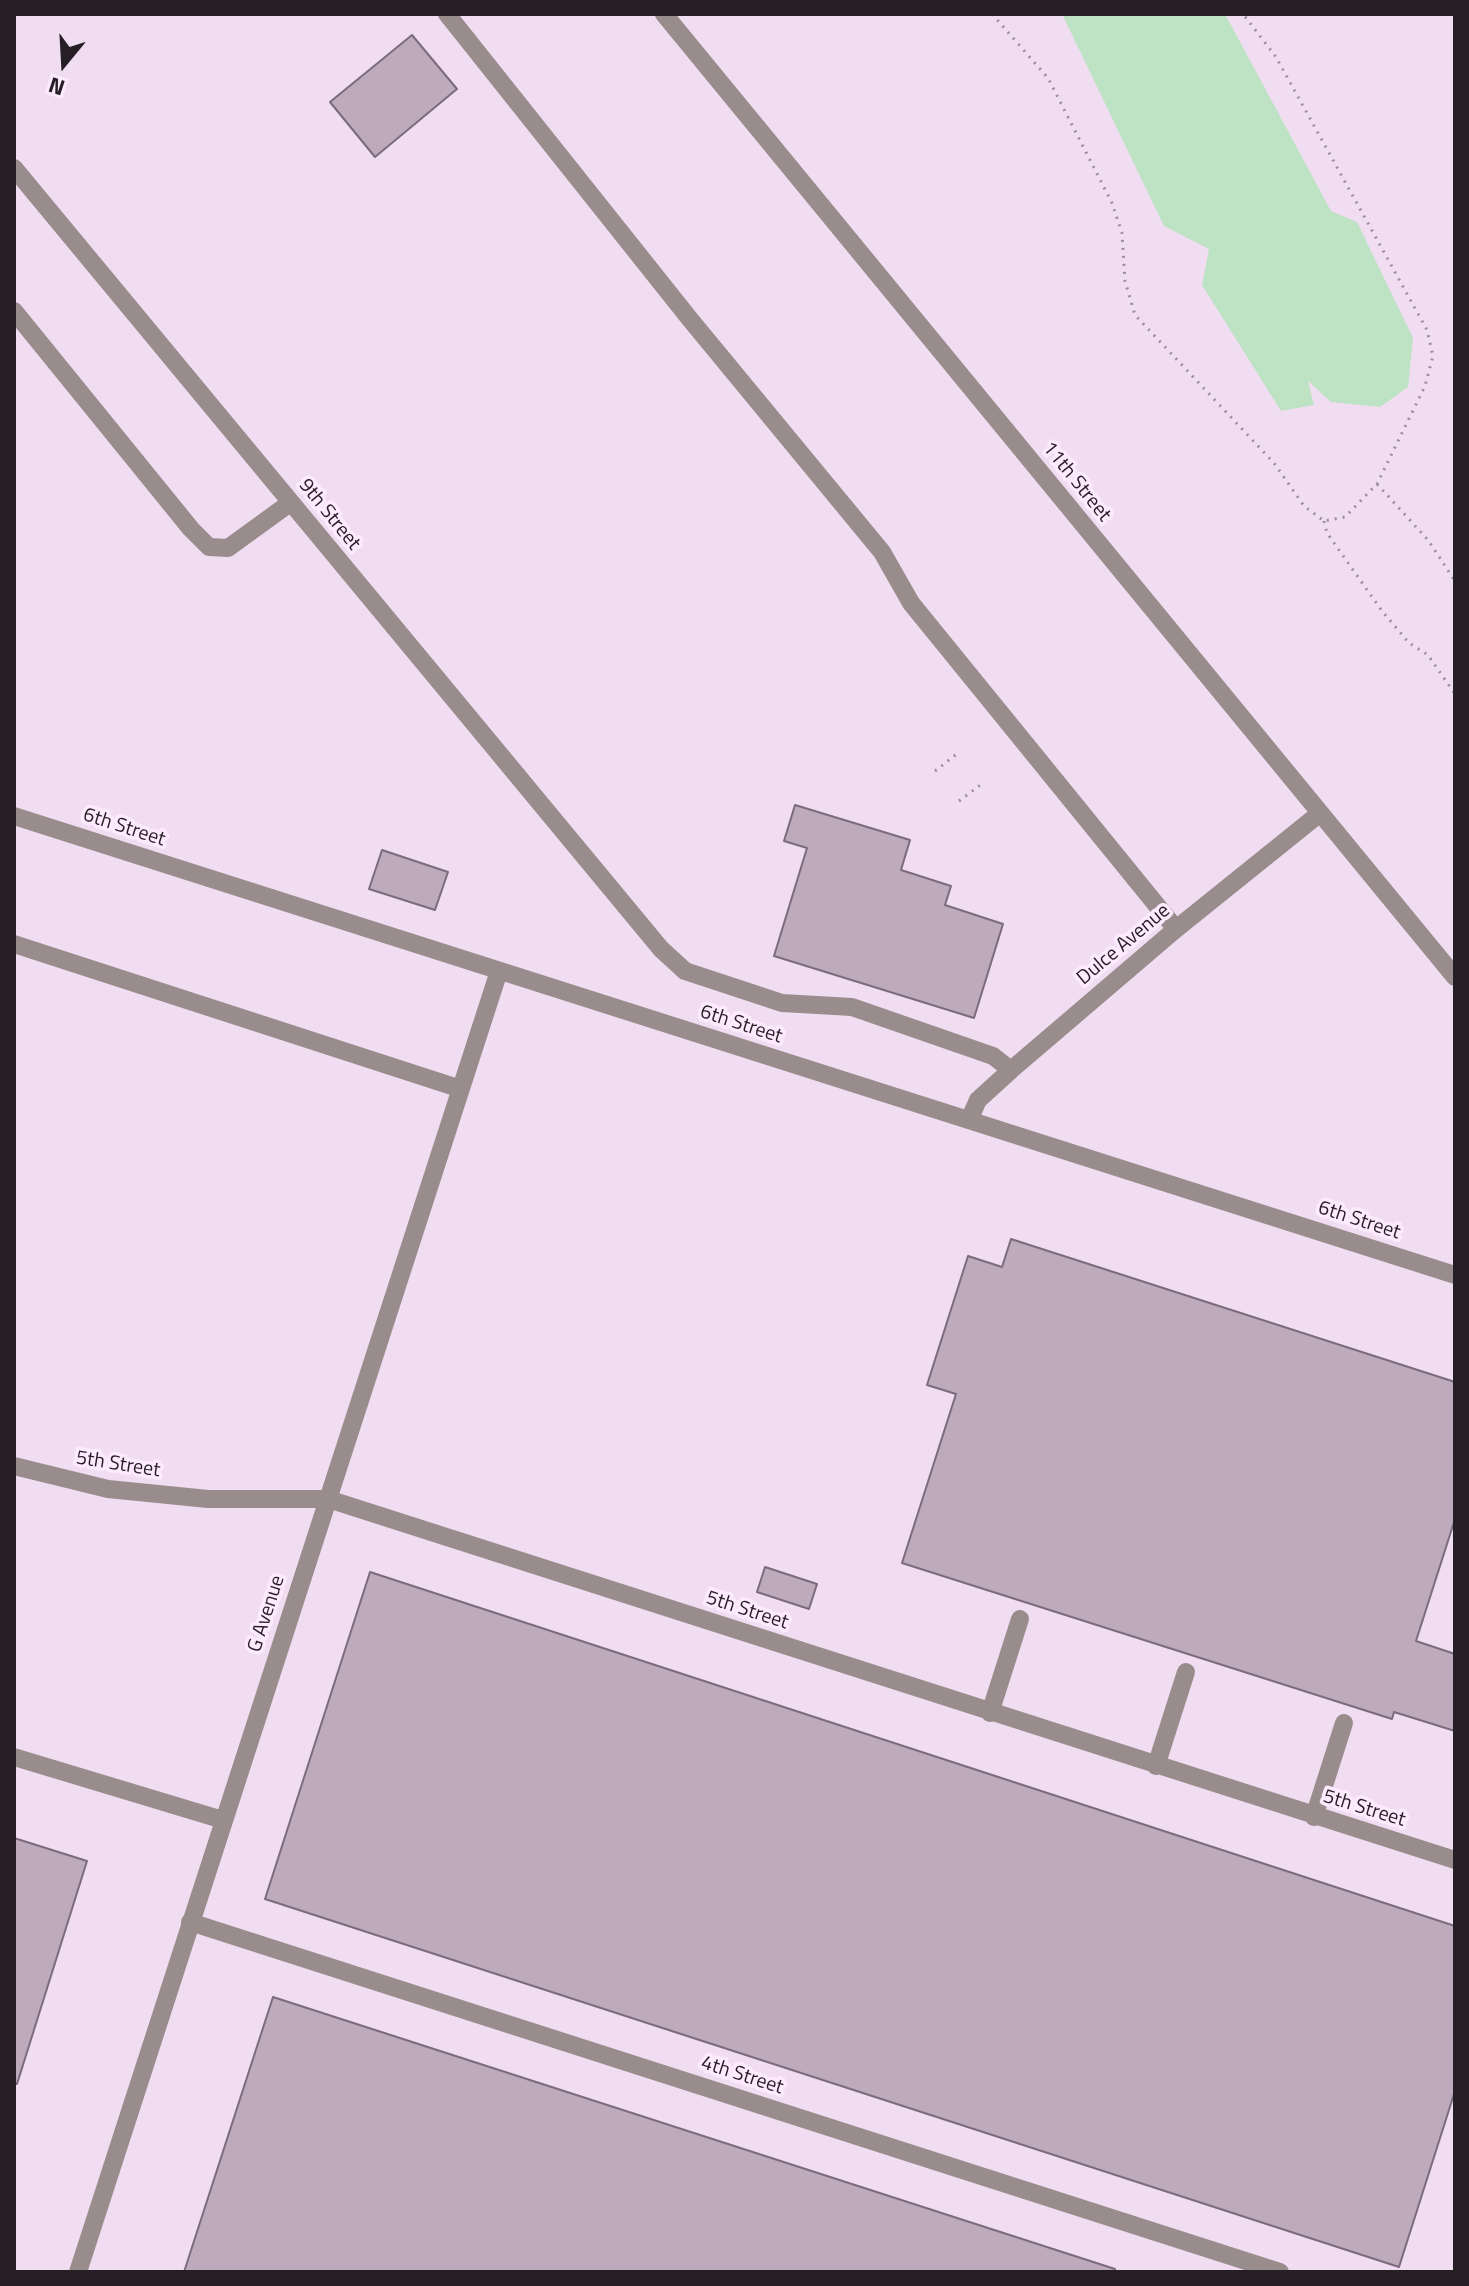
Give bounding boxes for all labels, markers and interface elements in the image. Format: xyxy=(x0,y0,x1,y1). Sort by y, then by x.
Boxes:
north arrow xyxy=(24,24,104,104)
text: N xyxy=(44,68,69,105)
street label: 11th Street xyxy=(1036,437,1116,527)
street label: 9th Street xyxy=(293,474,365,556)
street label: 6th Street xyxy=(80,803,168,853)
street label: Dulce Avenue xyxy=(1073,899,1175,991)
street label: 6th Street xyxy=(697,1000,785,1050)
street label: 6th Street xyxy=(1315,1196,1403,1246)
street label: 5th Street xyxy=(74,1447,162,1483)
street label: G Avenue xyxy=(243,1573,291,1655)
street label: 5th Street xyxy=(703,1586,791,1636)
street label: 5th Street xyxy=(1320,1785,1408,1833)
street label: 4th Street xyxy=(698,2051,786,2101)

